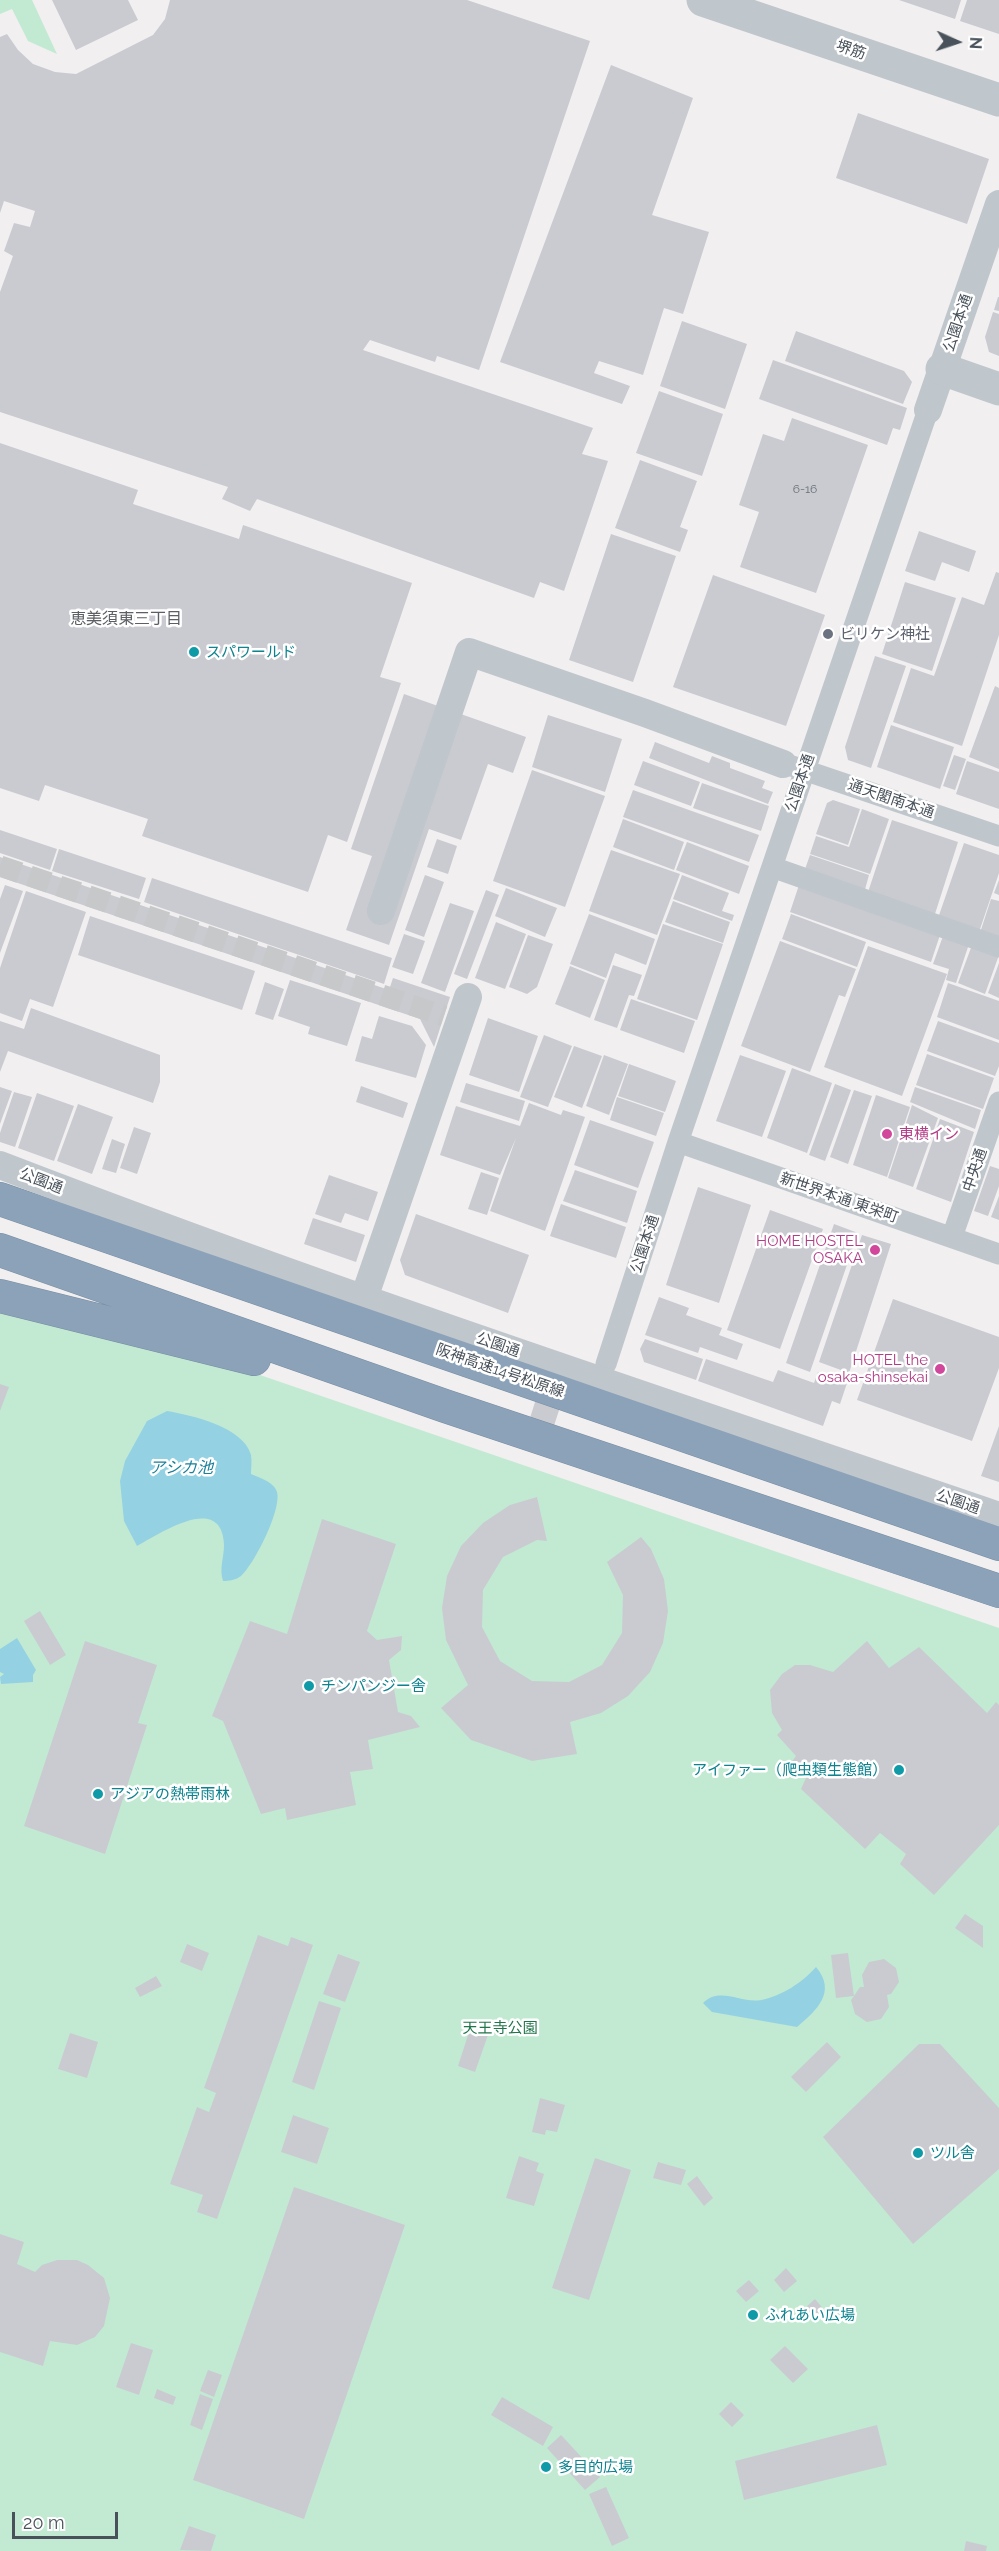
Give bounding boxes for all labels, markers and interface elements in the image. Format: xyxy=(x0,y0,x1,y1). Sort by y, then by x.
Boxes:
north arrow xyxy=(927,12,987,72)
text: N xyxy=(966,36,985,50)
street label: 堺筋 xyxy=(834,37,868,63)
street label: 公園本通 xyxy=(940,292,976,354)
house number: 6-16 xyxy=(793,482,817,496)
district label: 恵美須東三丁目 xyxy=(70,609,182,629)
place label: ビリケン神社 xyxy=(840,625,930,643)
marker: ビリケン神社 xyxy=(821,627,835,641)
place label: スパワールド xyxy=(206,643,296,661)
marker: スパワールド xyxy=(187,645,201,659)
street label: 公園本通 xyxy=(782,752,818,814)
street label: 通天閣南本通 xyxy=(846,776,936,822)
place label: 東横イン xyxy=(899,1125,959,1143)
marker: 東横イン xyxy=(880,1127,894,1141)
street label: 中央通 xyxy=(959,1146,991,1194)
street label: 公園通 xyxy=(17,1165,65,1197)
street label: 新世界本通 東栄町 xyxy=(778,1169,900,1227)
street label: 公園本通 xyxy=(627,1213,663,1275)
place label: HOME HOSTEL OSAKA xyxy=(756,1232,863,1267)
marker: HOME HOSTEL OSAKA xyxy=(868,1243,882,1257)
street label: 公園通 xyxy=(474,1329,522,1361)
street label: 阪神高速14号松原線 xyxy=(433,1341,567,1401)
place label: HOTEL the osaka-shinsekai xyxy=(818,1351,928,1386)
marker: HOTEL the osaka-shinsekai xyxy=(933,1362,947,1376)
water label: アシカ池 xyxy=(149,1458,213,1478)
street label: 公園通 xyxy=(934,1486,982,1518)
place label: チンパンジー舎 xyxy=(321,1677,426,1695)
marker: チンパンジー舎 xyxy=(302,1679,316,1693)
place label: アイファー（爬虫類生態館） xyxy=(692,1761,887,1779)
marker: アイファー（爬虫類生態館） xyxy=(892,1763,906,1777)
place label: アジアの熱帯雨林 xyxy=(110,1785,230,1803)
marker: アジアの熱帯雨林 xyxy=(91,1787,105,1801)
park label: 天王寺公園 xyxy=(463,2019,537,2037)
place label: ツル舎 xyxy=(930,2144,975,2162)
marker: ツル舎 xyxy=(911,2146,925,2160)
place label: ふれあい広場 xyxy=(765,2306,855,2324)
marker: ふれあい広場 xyxy=(746,2308,760,2322)
place label: 多目的広場 xyxy=(558,2458,633,2476)
marker: 多目的広場 xyxy=(539,2460,553,2474)
scale bar xyxy=(15,2500,122,2538)
text: 20 m xyxy=(23,2512,65,2533)

